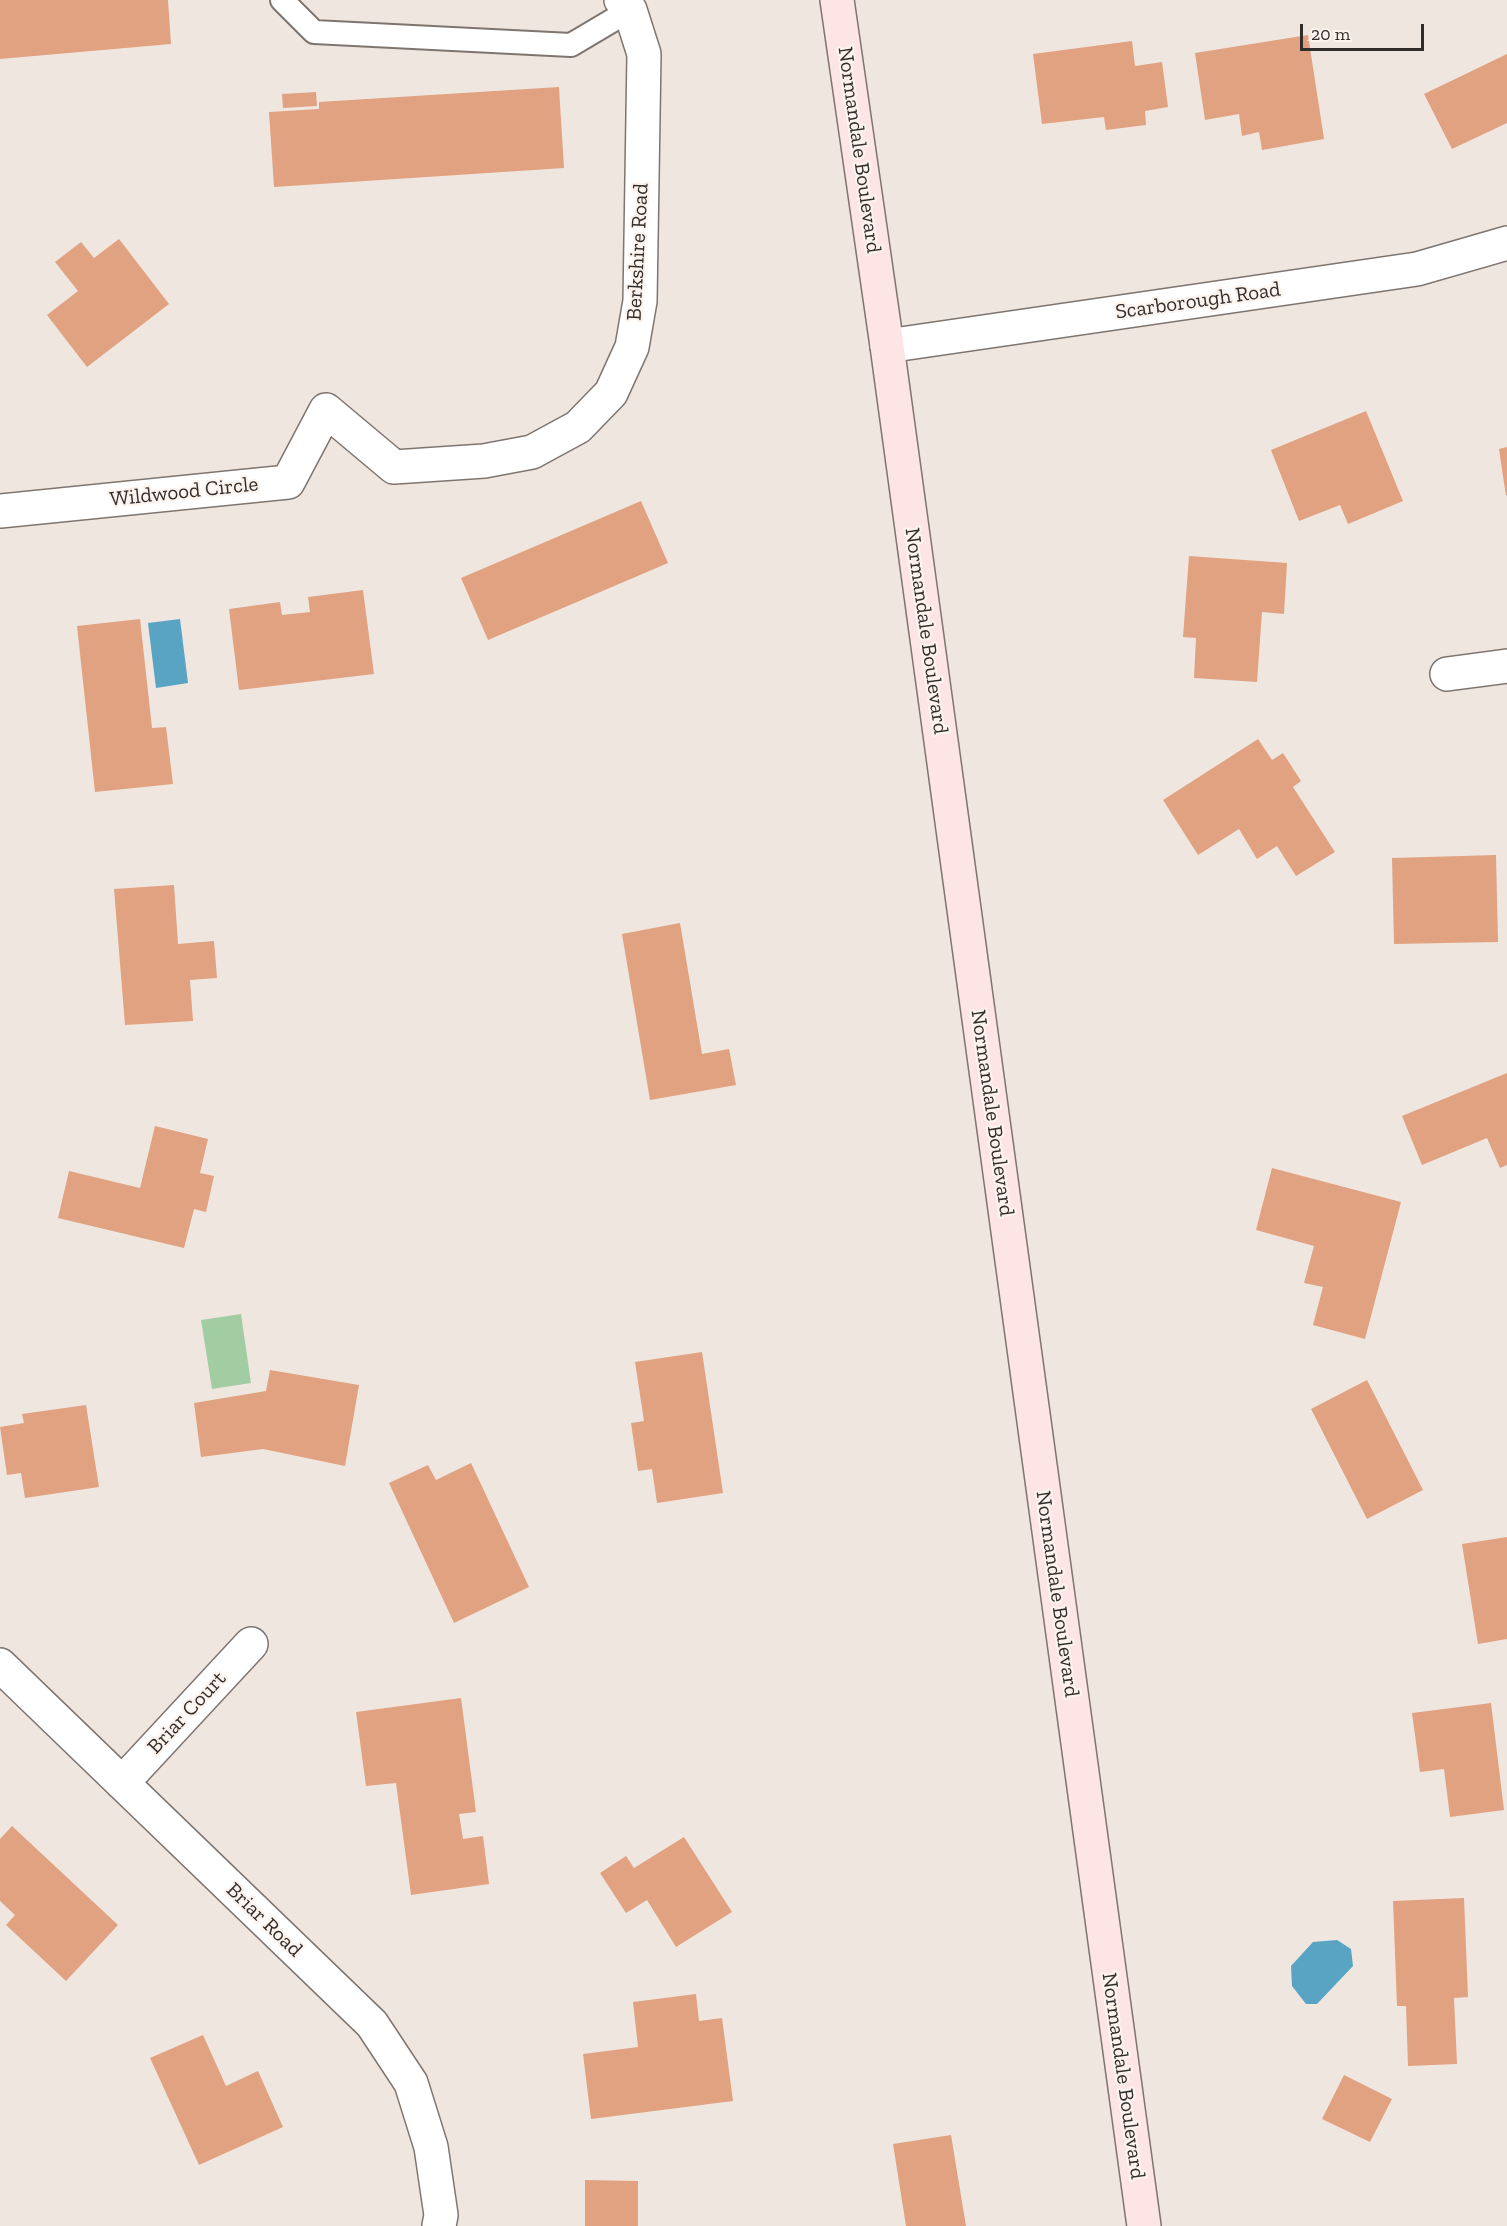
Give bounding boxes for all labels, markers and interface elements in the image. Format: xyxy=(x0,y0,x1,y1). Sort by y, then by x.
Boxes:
scale bar xyxy=(1303,12,1428,50)
text: 20 m xyxy=(1311,23,1350,45)
street label: Normandale Boulevard xyxy=(832,45,886,255)
street label: Berkshire Road xyxy=(622,183,654,321)
street label: Scarborough Road xyxy=(1114,277,1282,325)
street label: Wildwood Circle xyxy=(108,472,260,512)
street label: Normandale Boulevard xyxy=(899,526,953,736)
street label: Normandale Boulevard xyxy=(965,1008,1019,1218)
street label: Normandale Boulevard xyxy=(1030,1489,1084,1699)
street label: Briar Court xyxy=(142,1666,232,1760)
street label: Briar Road xyxy=(221,1878,307,1962)
street label: Normandale Boulevard xyxy=(1096,1971,1150,2181)

